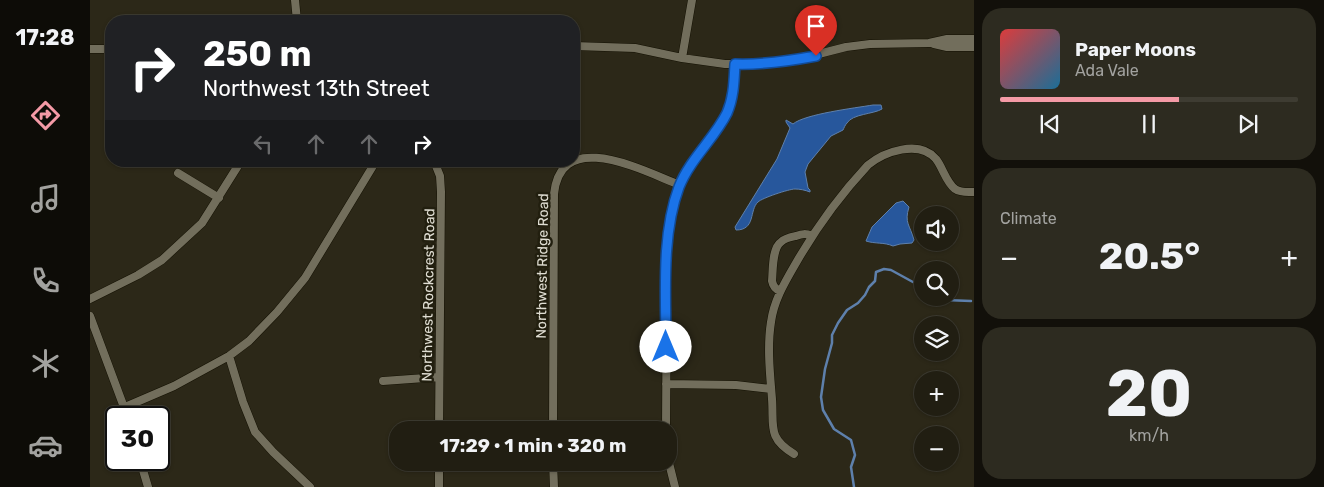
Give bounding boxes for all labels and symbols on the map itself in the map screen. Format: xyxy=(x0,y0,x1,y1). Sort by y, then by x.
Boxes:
pin xyxy=(795,5,837,56)
street label: Northwest Ridge Road xyxy=(533,193,552,339)
street label: Northwest Rockcrest Road xyxy=(418,208,439,382)
position arrow xyxy=(639,320,691,372)
speed limit sign: 30 xyxy=(105,406,170,471)

